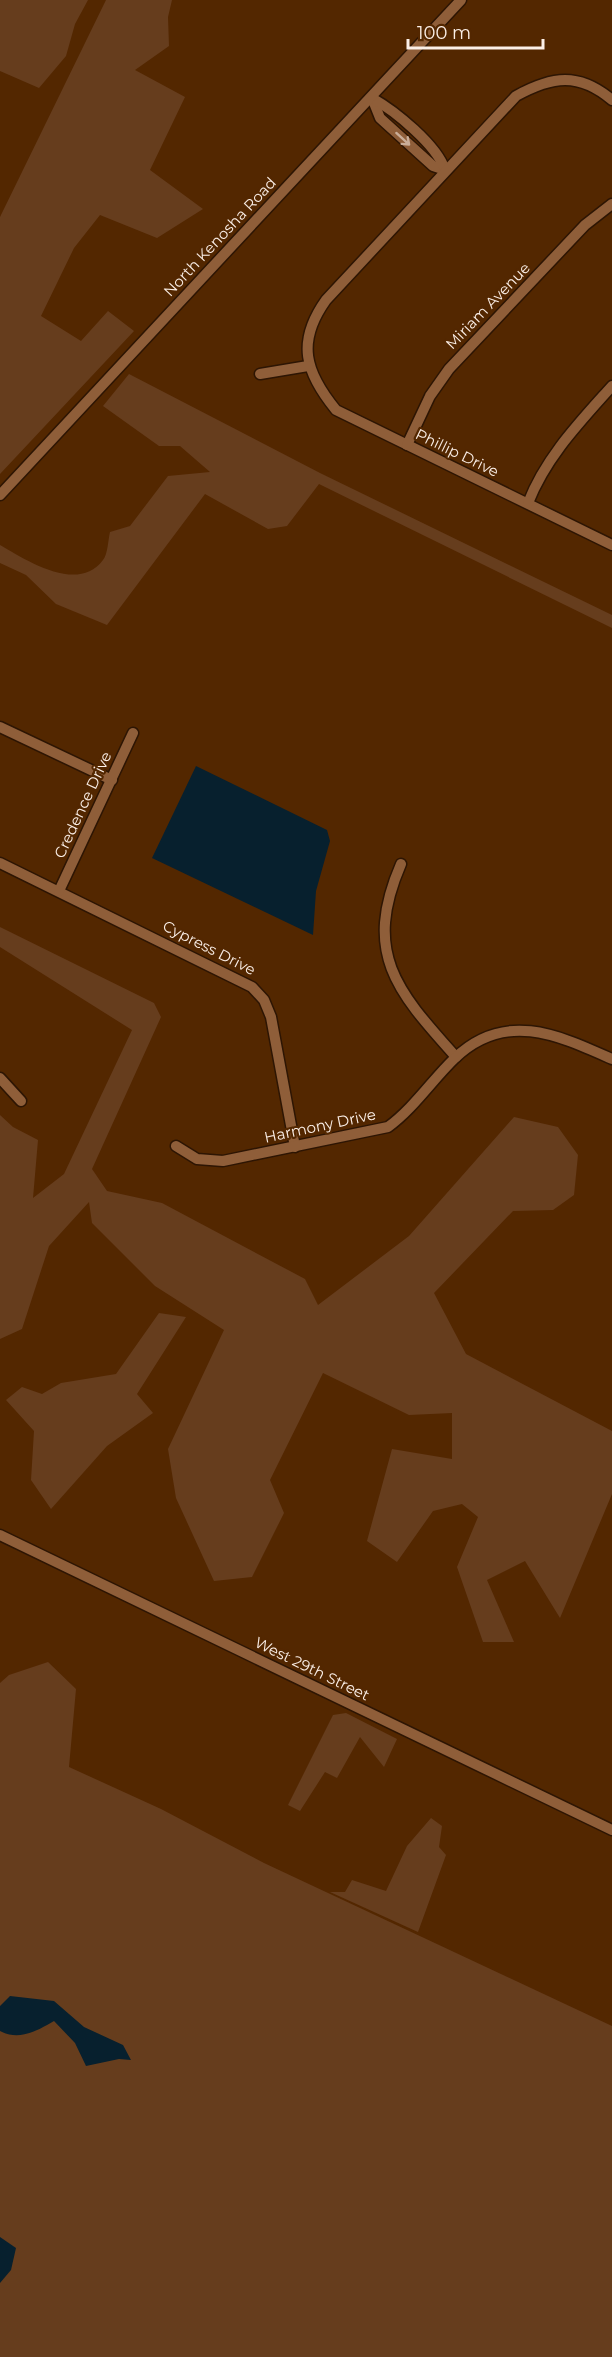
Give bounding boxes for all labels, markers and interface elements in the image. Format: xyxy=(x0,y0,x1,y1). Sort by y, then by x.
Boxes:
scale bar xyxy=(408,12,543,50)
text: 100 m xyxy=(417,22,471,44)
one-way arrow xyxy=(395,132,410,146)
street label: North Kenosha Road xyxy=(159,173,280,300)
street label: Miriam Avenue xyxy=(441,258,534,353)
street label: Phillip Drive xyxy=(412,424,502,481)
street label: Credence Drive xyxy=(50,748,116,861)
street label: Cypress Drive xyxy=(160,916,259,979)
street label: Harmony Drive xyxy=(262,1104,377,1147)
street label: West 29th Street xyxy=(252,1632,373,1705)

